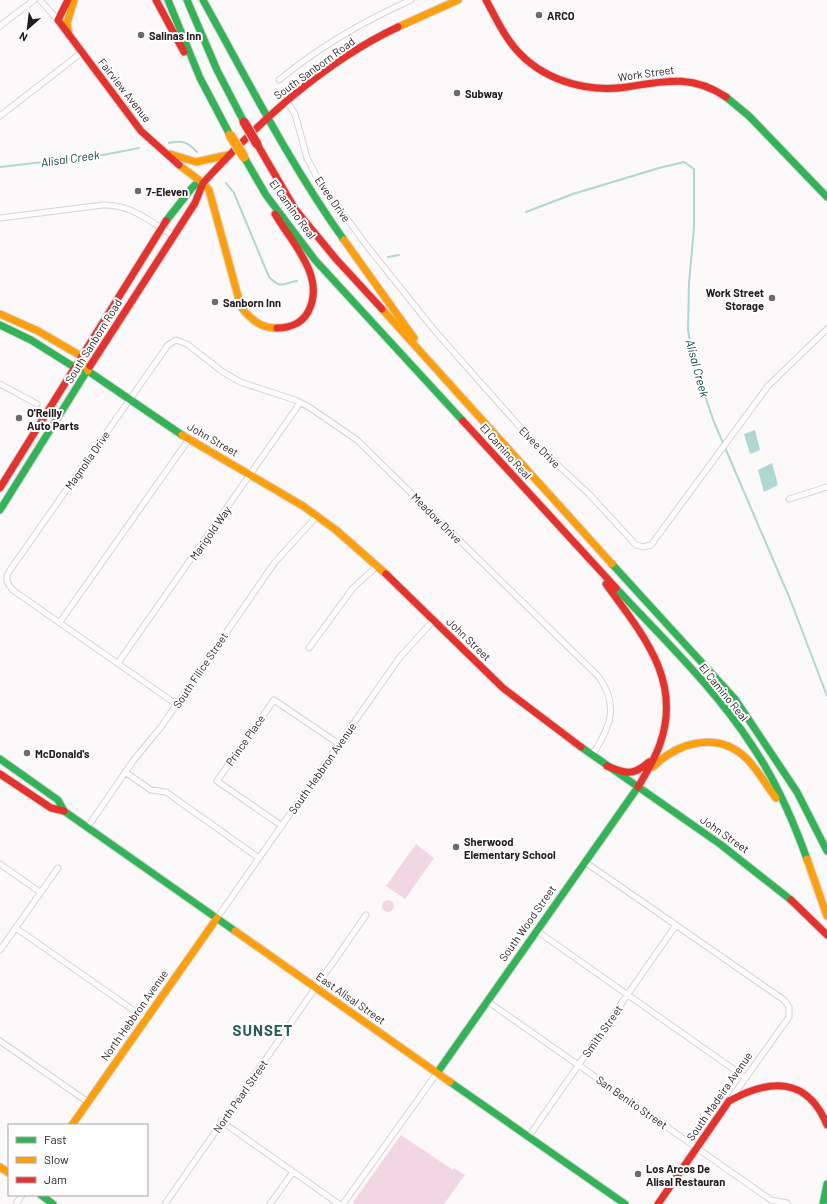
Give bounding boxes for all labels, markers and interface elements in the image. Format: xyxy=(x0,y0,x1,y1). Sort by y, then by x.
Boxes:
north arrow xyxy=(8,8,48,48)
place label: ARCO xyxy=(547,9,575,22)
marker: ARCO xyxy=(534,10,544,20)
place label: Salinas Inn xyxy=(149,29,201,42)
text: N xyxy=(17,30,29,45)
marker: Salinas Inn xyxy=(136,30,146,40)
street label: South Sanborn Road xyxy=(271,34,357,102)
street label: Fairview Avenue xyxy=(96,55,154,125)
street label: Work Street xyxy=(617,63,675,83)
place label: Subway xyxy=(465,87,503,100)
marker: Subway xyxy=(452,88,462,98)
water label: Alisal Creek xyxy=(40,147,100,169)
street label: Elvee Drive xyxy=(313,174,354,224)
street label: El Camino Real xyxy=(267,177,319,241)
place label: 7-Eleven xyxy=(146,185,188,198)
marker: 7-Eleven xyxy=(133,186,143,196)
place label: Work Street Storage xyxy=(706,286,764,312)
marker: Work Street Storage xyxy=(767,293,777,303)
place label: Sanborn Inn xyxy=(223,296,281,309)
street label: South Sanborn Road xyxy=(62,297,124,385)
marker: Sanborn Inn xyxy=(210,297,220,307)
water label: Alisal Creek xyxy=(684,338,712,399)
place label: O'Reilly Auto Parts xyxy=(27,406,80,432)
marker: O'Reilly Auto Parts xyxy=(14,413,24,423)
street label: John Street xyxy=(185,419,241,459)
street label: El Camino Real xyxy=(478,421,534,481)
street label: Elvee Drive xyxy=(517,424,563,470)
street label: Magnolia Drive xyxy=(62,428,112,492)
street label: Meadow Drive xyxy=(409,490,465,546)
street label: Marigold Way xyxy=(187,504,233,562)
street label: John Street xyxy=(444,615,494,663)
street label: South Filice Street xyxy=(170,630,230,710)
street label: El Camino Real xyxy=(697,661,751,723)
street label: Prince Place xyxy=(223,712,267,768)
street label: South Hebbron Avenue xyxy=(286,720,359,816)
place label: McDonald's xyxy=(35,747,90,760)
marker: McDonald's xyxy=(22,748,32,758)
street label: John Street xyxy=(698,812,752,856)
place label: Sherwood Elementary School xyxy=(464,835,556,861)
marker: Sherwood Elementary School xyxy=(451,842,461,852)
street label: South Wood Street xyxy=(496,882,558,964)
street label: North Hebbron Avenue xyxy=(98,967,170,1063)
street label: East Alisal Street xyxy=(314,969,388,1027)
street label: Smith Street xyxy=(579,1002,625,1060)
district label: SUNSET xyxy=(233,1021,293,1039)
street label: South Madeira Avenue xyxy=(683,1049,755,1143)
street label: North Pearl Street xyxy=(210,1057,270,1135)
street label: San Benito Street xyxy=(594,1073,670,1131)
legend xyxy=(8,1124,148,1196)
text: Fast xyxy=(44,1132,67,1146)
text: Slow xyxy=(44,1152,69,1166)
place label: Los Arcos De Alisal Restauran xyxy=(646,1162,725,1188)
marker: Los Arcos De Alisal Restauran xyxy=(633,1169,643,1179)
text: Jam xyxy=(44,1172,67,1186)

